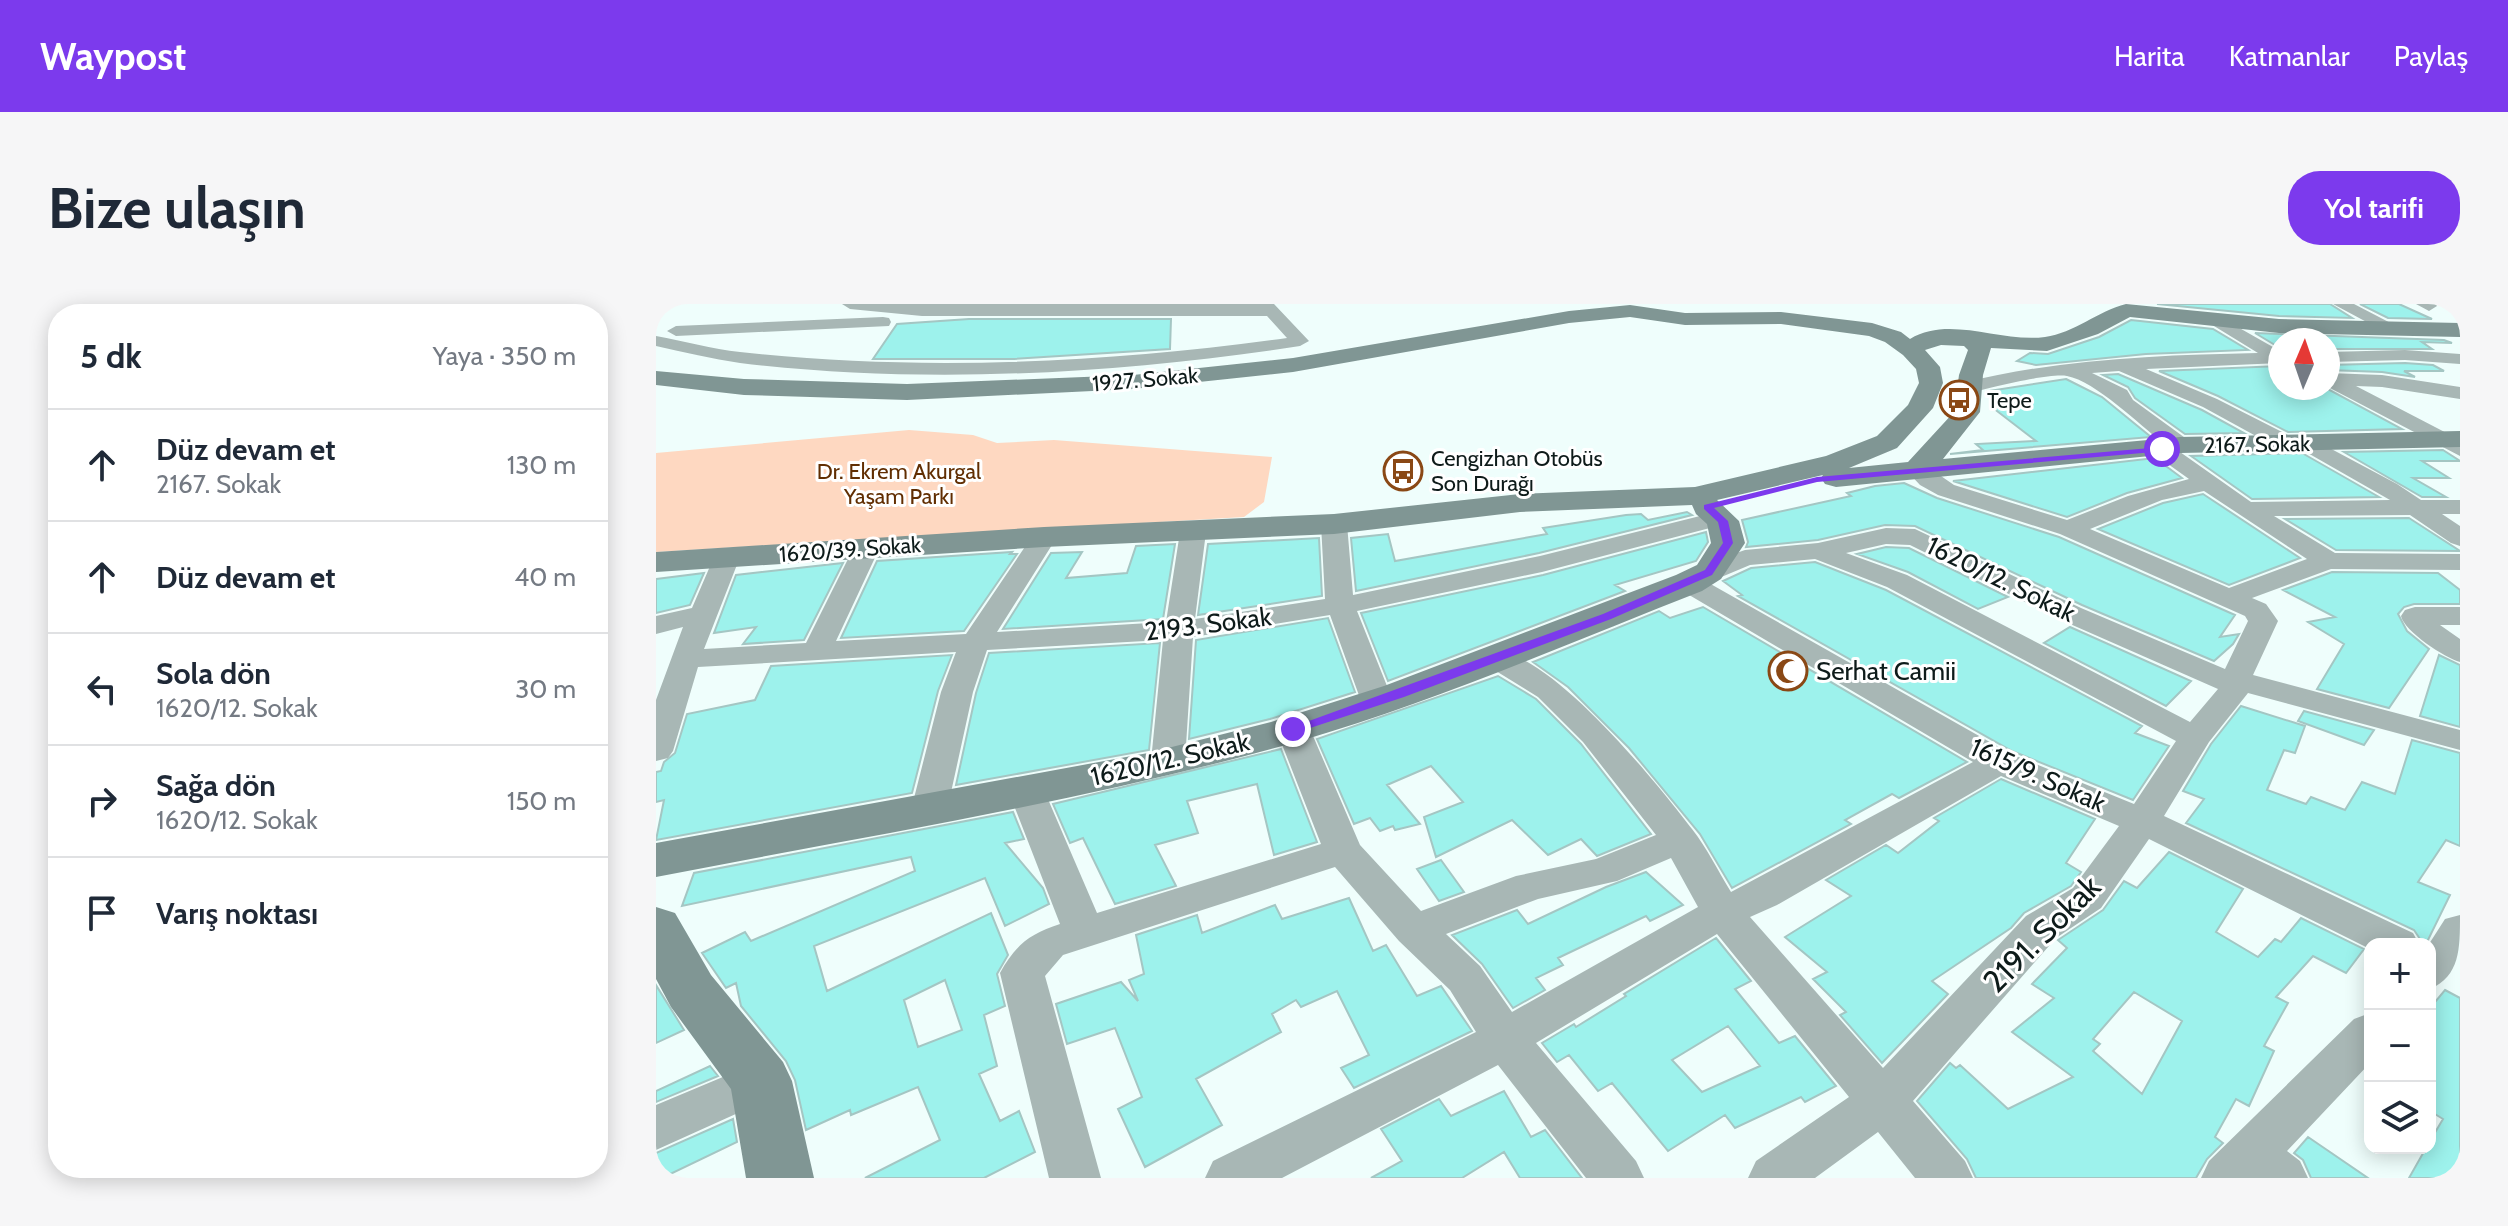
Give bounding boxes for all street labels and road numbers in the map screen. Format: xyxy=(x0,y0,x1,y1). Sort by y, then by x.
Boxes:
street label: 1927. Sokak xyxy=(1091,361,1199,398)
street label: 2167. Sokak xyxy=(2204,430,2310,459)
street label: 1620/12. Sokak xyxy=(1921,529,2081,629)
street label: 1620/39. Sokak xyxy=(778,531,922,568)
street label: 2193. Sokak xyxy=(1143,600,1273,648)
street label: 1620/12. Sokak xyxy=(1088,725,1253,793)
street label: 1615/9. Sokak xyxy=(1965,731,2111,819)
street label: 2191. Sokak xyxy=(1975,866,2109,1000)

